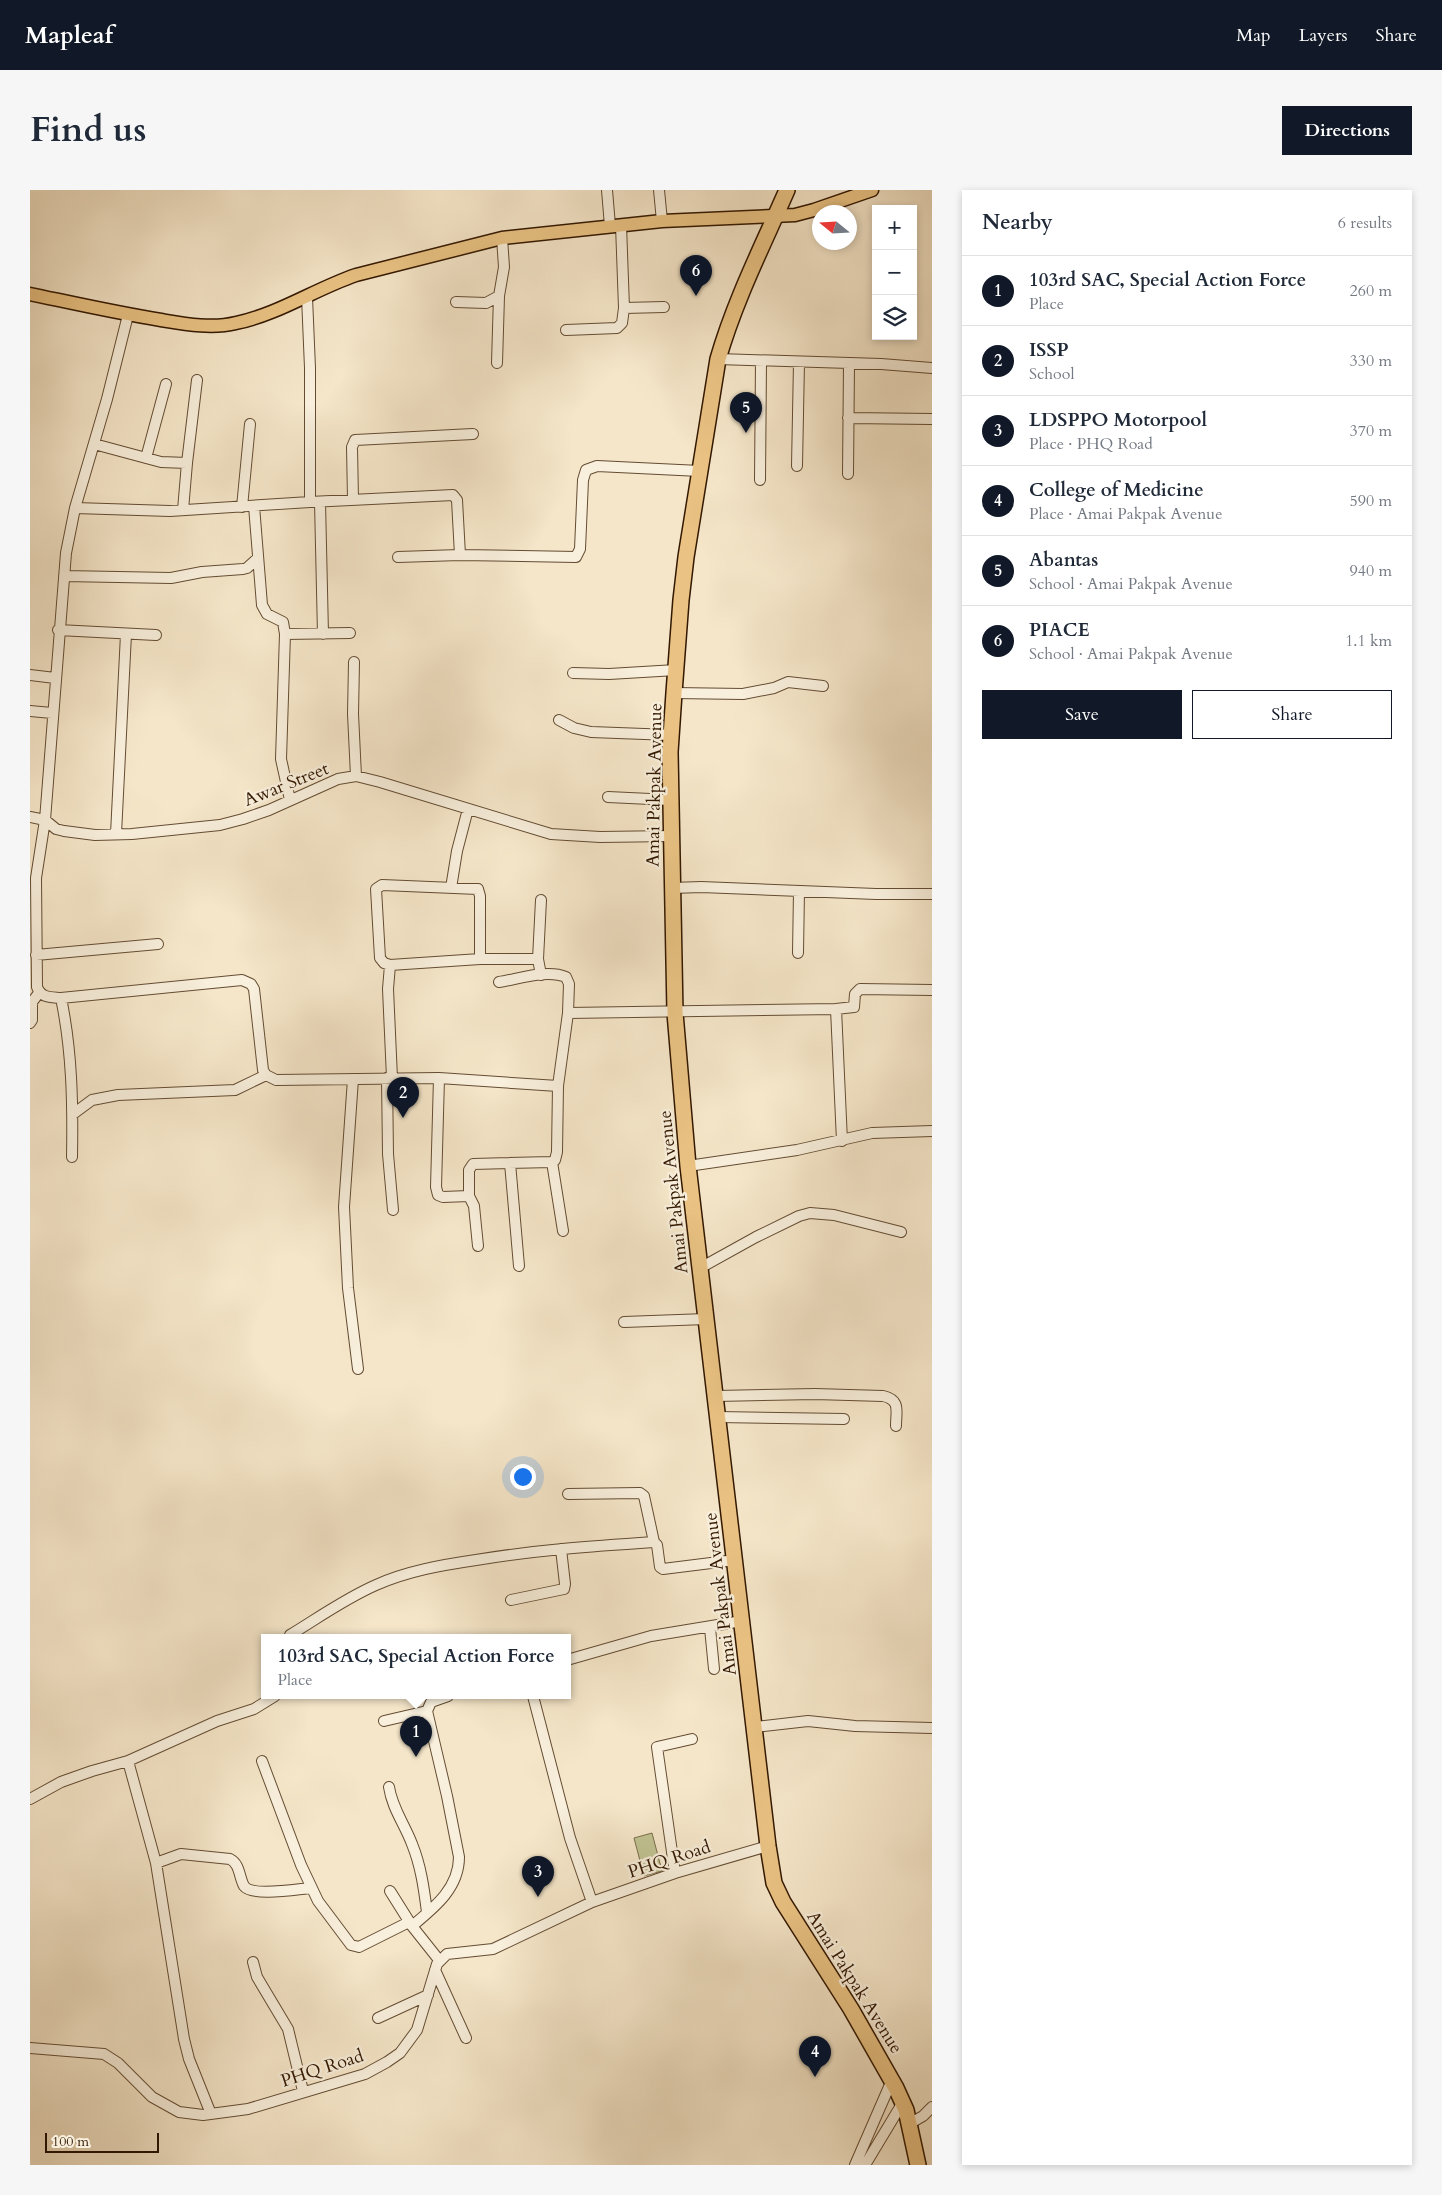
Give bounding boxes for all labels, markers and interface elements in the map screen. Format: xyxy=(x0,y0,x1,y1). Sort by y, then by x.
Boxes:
text: Mapleaf xyxy=(25,19,113,52)
text: Map xyxy=(1236,23,1271,48)
text: Layers xyxy=(1299,23,1348,48)
text: Share xyxy=(1376,23,1417,48)
text: Find us xyxy=(30,106,146,154)
button: Directions xyxy=(1282,106,1412,155)
north arrow xyxy=(812,205,857,250)
map controls xyxy=(872,205,917,340)
button: + xyxy=(872,205,917,250)
text: Nearby xyxy=(982,208,1053,237)
text: 6 results xyxy=(1338,212,1392,234)
button: − xyxy=(872,250,917,295)
pin: 6 xyxy=(680,255,712,296)
text: 103rd SAC, Special Action Force xyxy=(1029,267,1306,293)
text: 1 xyxy=(994,280,1002,302)
text: 260 m xyxy=(1350,280,1392,302)
text: Place xyxy=(1029,293,1064,315)
button: layers xyxy=(872,295,917,340)
text: ISSP xyxy=(1029,337,1069,363)
text: 2 xyxy=(994,350,1002,372)
text: 330 m xyxy=(1350,350,1392,372)
text: School xyxy=(1029,363,1074,385)
pin: 5 xyxy=(730,392,762,433)
text: LDSPPO Motorpool xyxy=(1029,407,1207,433)
text: 3 xyxy=(994,420,1002,442)
text: 370 m xyxy=(1350,420,1392,442)
text: Place · PHQ Road xyxy=(1029,433,1153,455)
text: College of Medicine xyxy=(1029,477,1204,503)
text: 4 xyxy=(994,490,1002,512)
text: 590 m xyxy=(1350,490,1392,512)
text: Place · Amai Pakpak Avenue xyxy=(1029,503,1222,525)
text: Abantas xyxy=(1029,547,1098,573)
text: 5 xyxy=(994,560,1002,582)
text: 940 m xyxy=(1350,560,1392,582)
text: School · Amai Pakpak Avenue xyxy=(1029,573,1233,595)
text: PIACE xyxy=(1029,617,1090,643)
text: 6 xyxy=(994,630,1002,652)
text: 1.1 km xyxy=(1345,630,1392,652)
text: School · Amai Pakpak Avenue xyxy=(1029,643,1233,665)
button: Save xyxy=(982,690,1182,739)
button: Share xyxy=(1192,690,1392,739)
street label: Amai Pakpak Avenue xyxy=(641,703,668,867)
street label: Awar Street xyxy=(240,756,333,813)
pin: 2 xyxy=(387,1077,419,1118)
street label: Amai Pakpak Avenue xyxy=(652,1109,694,1275)
your location xyxy=(510,1464,536,1490)
street label: Amai Pakpak Avenue xyxy=(698,1511,743,1677)
popup xyxy=(261,1634,571,1699)
text: 103rd SAC, Special Action Force xyxy=(277,1643,555,1669)
text: Place xyxy=(277,1669,312,1691)
pin: 1 xyxy=(400,1716,432,1757)
street label: PHQ Road xyxy=(625,1834,714,1885)
pin: 3 xyxy=(522,1856,554,1897)
street label: Amai Pakpak Avenue xyxy=(801,1906,909,2058)
pin: 4 xyxy=(799,2036,831,2077)
street label: PHQ Road xyxy=(278,2043,367,2094)
scale bar xyxy=(45,2130,159,2153)
text: 100 m xyxy=(52,2132,89,2151)

